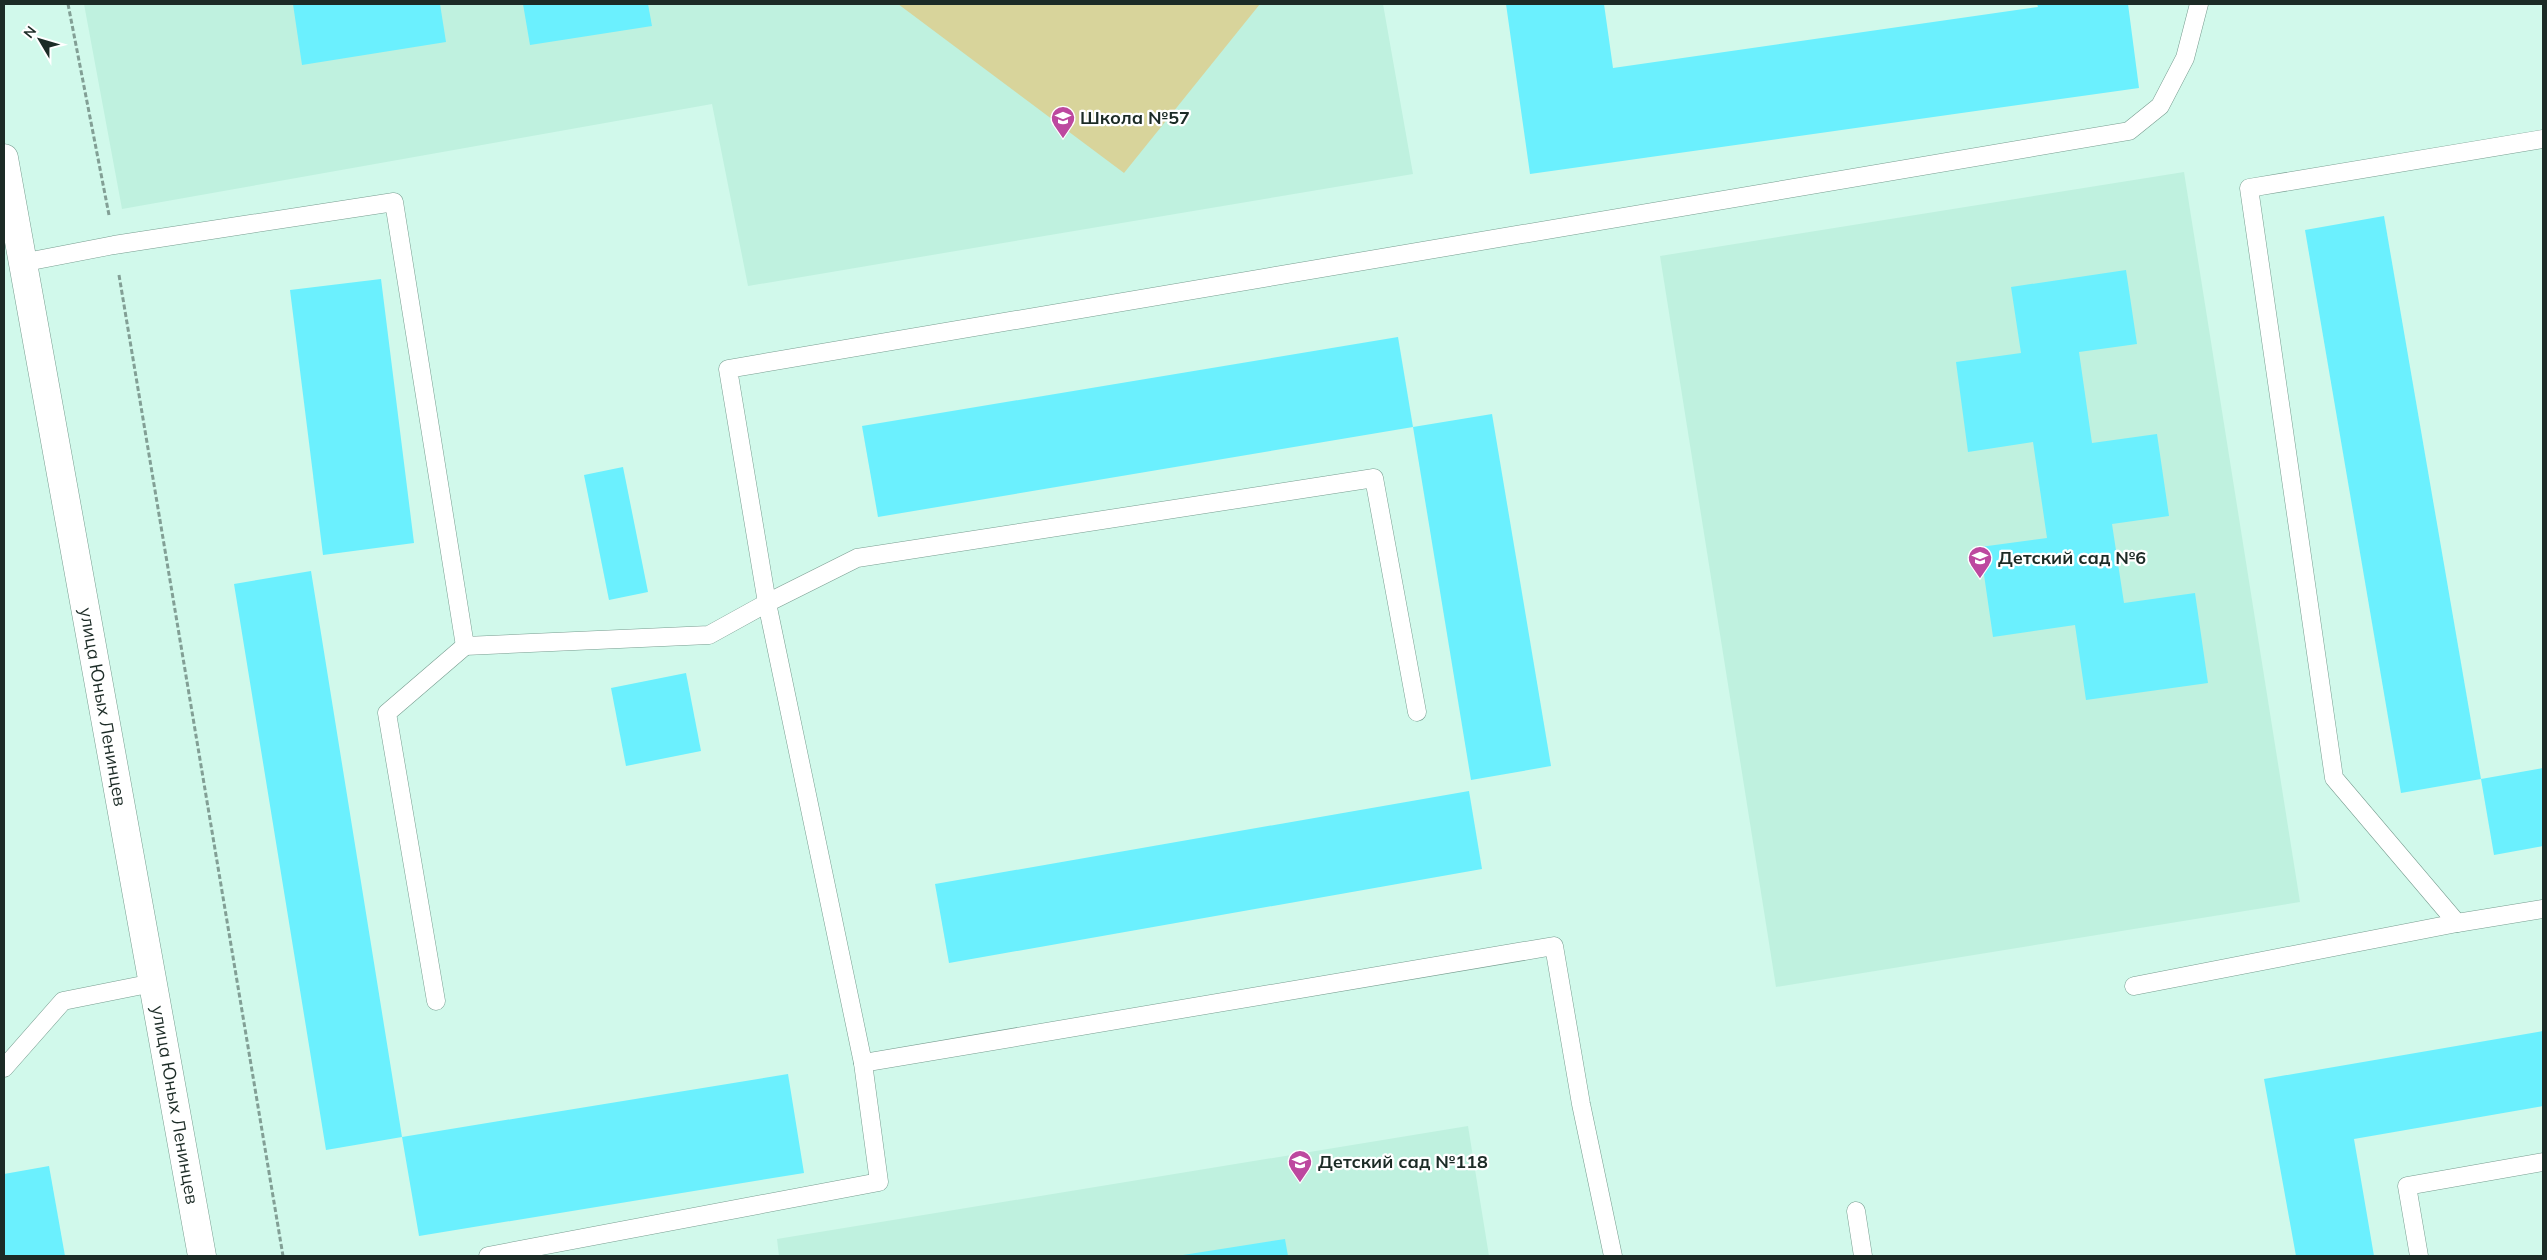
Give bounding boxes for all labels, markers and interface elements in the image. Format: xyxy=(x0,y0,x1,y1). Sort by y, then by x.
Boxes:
north arrow xyxy=(15,15,65,65)
text: N xyxy=(19,22,40,42)
school or university icon: Школа №57 xyxy=(1050,105,1076,139)
place label: Школа №57 xyxy=(1080,106,1190,129)
school or university icon: Детский сад №6 xyxy=(1967,545,1993,579)
place label: Детский сад №6 xyxy=(1998,546,2146,569)
street label: улица Юных Ленинцев xyxy=(75,606,132,808)
street label: улица Юных Ленинцев xyxy=(147,1004,204,1206)
school or university icon: Детский сад №118 xyxy=(1287,1149,1313,1183)
place label: Детский сад №118 xyxy=(1318,1150,1488,1173)

